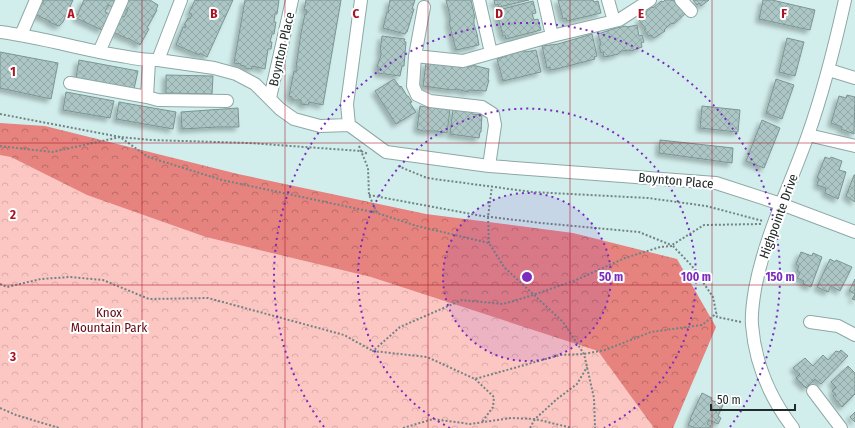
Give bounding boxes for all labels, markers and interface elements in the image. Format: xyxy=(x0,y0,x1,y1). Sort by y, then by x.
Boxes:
text: A xyxy=(66,6,75,21)
text: B xyxy=(210,6,218,21)
text: C xyxy=(353,6,360,21)
text: D xyxy=(495,6,503,21)
text: E xyxy=(638,6,644,21)
text: F xyxy=(781,6,787,21)
street label: Boynton Place xyxy=(266,11,297,88)
text: 1 xyxy=(10,64,16,79)
street label: Boynton Place xyxy=(638,170,714,191)
street label: Highpointe Drive xyxy=(756,172,801,261)
text: 2 xyxy=(9,207,16,222)
centre of rings xyxy=(520,270,534,284)
text: 50 m xyxy=(599,270,623,284)
text: 100 m xyxy=(681,270,711,284)
text: 150 m xyxy=(765,270,795,284)
park label: Knox Mountain Park xyxy=(71,305,148,335)
text: 3 xyxy=(9,349,16,364)
scale bar xyxy=(711,386,795,412)
text: 50 m xyxy=(717,393,741,407)

